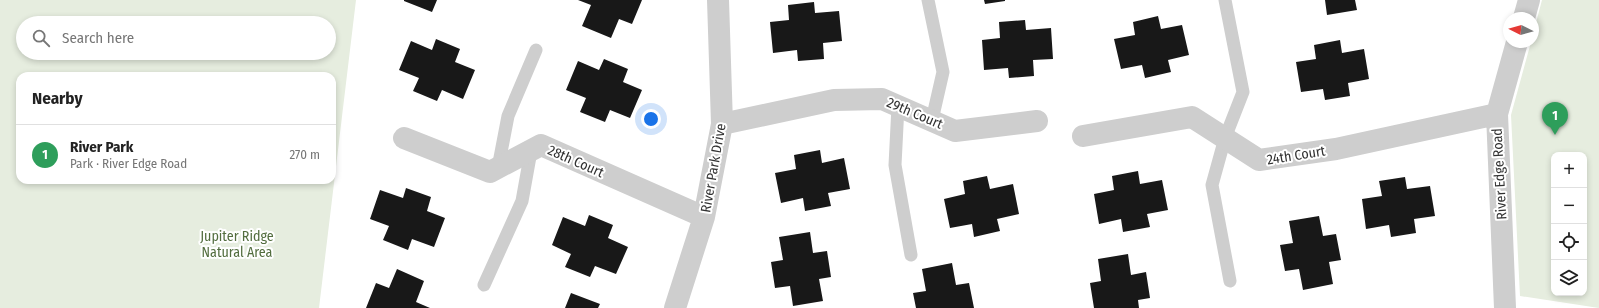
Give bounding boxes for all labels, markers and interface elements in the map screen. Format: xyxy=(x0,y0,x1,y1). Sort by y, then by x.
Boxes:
north arrow xyxy=(1503,12,1539,48)
search box xyxy=(16,16,336,60)
icon: search xyxy=(30,27,52,49)
text: Search here xyxy=(62,29,134,47)
text: Nearby xyxy=(32,88,83,109)
street label: 29th Court xyxy=(884,94,946,133)
pin: 1 xyxy=(1542,102,1568,135)
your location xyxy=(641,109,661,129)
street label: River Park Drive xyxy=(697,122,730,214)
street label: River Edge Road xyxy=(1489,128,1510,220)
text: River Park xyxy=(70,138,134,156)
street label: 28th Court xyxy=(545,142,607,181)
street label: 24th Court xyxy=(1266,142,1327,168)
text: 1 xyxy=(42,147,48,162)
text: 270 m xyxy=(289,147,320,162)
map controls xyxy=(1551,152,1587,296)
button: + xyxy=(1551,152,1587,188)
text: Park · River Edge Road xyxy=(70,156,187,171)
button: − xyxy=(1551,188,1587,224)
button: locate xyxy=(1551,224,1587,260)
park label: Jupiter Ridge Natural Area xyxy=(200,228,274,261)
button: layers xyxy=(1551,260,1587,296)

